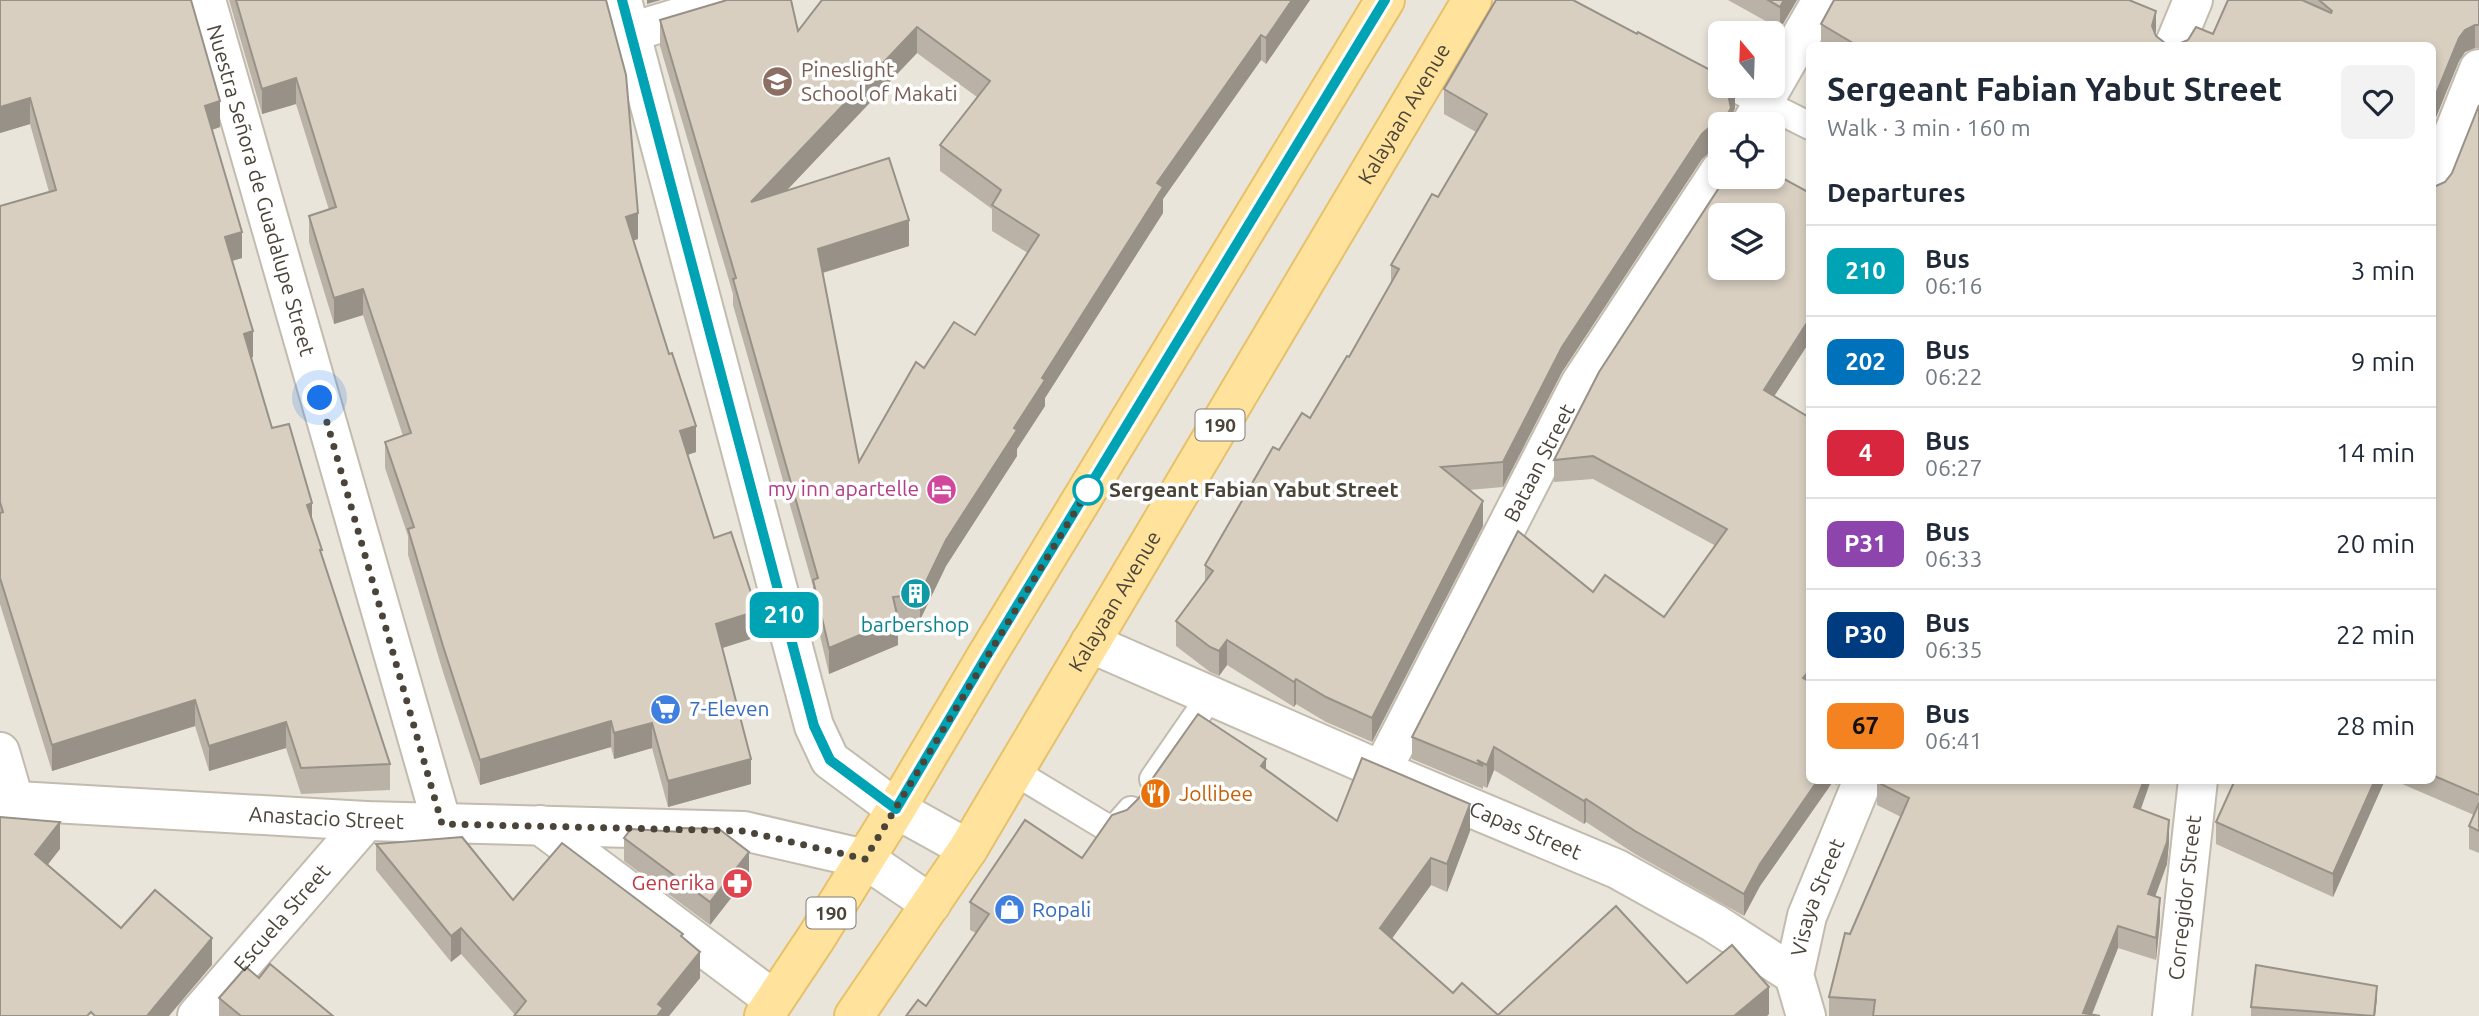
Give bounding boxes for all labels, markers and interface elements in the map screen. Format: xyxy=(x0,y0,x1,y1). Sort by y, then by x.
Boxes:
north arrow xyxy=(1708,21,1785,98)
map controls xyxy=(1708,21,1785,280)
street label: Nuestra Señora de Guadalupe Street xyxy=(203,22,320,358)
street label: Kalayaan Avenue xyxy=(1353,39,1454,188)
place label: Pineslight School of Makati xyxy=(801,57,958,105)
school or university icon: Pineslight School of Makati xyxy=(761,65,795,99)
button: heart xyxy=(2341,65,2415,139)
text: Sergeant Fabian Yabut Street xyxy=(1827,70,2282,107)
button: locate xyxy=(1708,112,1785,189)
text: Walk · 3 min · 160 m xyxy=(1827,115,2031,140)
text: Departures xyxy=(1827,178,1965,207)
button: layers xyxy=(1708,203,1785,280)
text: Bus xyxy=(1925,244,1970,273)
text: 3 min xyxy=(2351,256,2415,285)
text: 210 xyxy=(1845,257,1886,284)
text: 06:16 xyxy=(1925,273,1983,298)
text: Bus xyxy=(1925,335,1970,364)
text: 9 min xyxy=(2351,347,2415,376)
text: 202 xyxy=(1845,348,1886,375)
text: 06:22 xyxy=(1925,364,1983,389)
your location xyxy=(302,380,337,415)
street label: Bataan Street xyxy=(1498,400,1579,526)
road number: 190 xyxy=(1196,410,1244,440)
text: Bus xyxy=(1925,426,1970,455)
text: 14 min xyxy=(2336,438,2415,467)
text: 4 xyxy=(1859,439,1872,466)
text: 06:27 xyxy=(1925,455,1983,480)
hotel icon: my inn apartelle xyxy=(925,472,959,506)
marker: Sergeant Fabian Yabut Street xyxy=(1073,475,1103,505)
place label: my inn apartelle xyxy=(768,476,919,500)
place label: Sergeant Fabian Yabut Street xyxy=(1109,477,1399,501)
text: Bus xyxy=(1925,517,1970,546)
street label: Kalayaan Avenue xyxy=(1063,526,1165,676)
text: 20 min xyxy=(2336,529,2415,558)
text: P31 xyxy=(1844,530,1887,557)
text: 06:33 xyxy=(1925,546,1983,571)
building icon: barbershop xyxy=(898,576,932,610)
line badge: 210 xyxy=(744,592,824,638)
text: 210 xyxy=(764,601,804,628)
text: Bus xyxy=(1925,608,1970,637)
place label: barbershop xyxy=(861,612,969,636)
text: 22 min xyxy=(2336,620,2415,649)
text: P30 xyxy=(1844,621,1887,648)
text: 06:35 xyxy=(1925,637,1983,662)
supermarket icon: 7-Eleven xyxy=(649,692,683,726)
place label: 7-Eleven xyxy=(689,696,770,720)
text: Bus xyxy=(1925,699,1970,728)
text: 28 min xyxy=(2336,711,2415,740)
text: 67 xyxy=(1852,712,1879,739)
text: 06:41 xyxy=(1925,728,1983,753)
restaurant icon: Jollibee xyxy=(1139,777,1173,811)
place label: Jollibee xyxy=(1179,781,1253,805)
street label: Capas Street xyxy=(1466,796,1585,864)
street label: Anastacio Street xyxy=(248,801,404,833)
street label: Corregidor Street xyxy=(2163,814,2205,981)
street label: Visaya Street xyxy=(1786,835,1849,958)
street label: Escuela Street xyxy=(228,859,334,976)
pharmacy icon: Generika xyxy=(721,866,755,900)
place label: Generika xyxy=(631,870,715,894)
shop icon: Ropali xyxy=(992,893,1026,927)
road number: 190 xyxy=(806,897,856,928)
place label: Ropali xyxy=(1032,897,1091,921)

